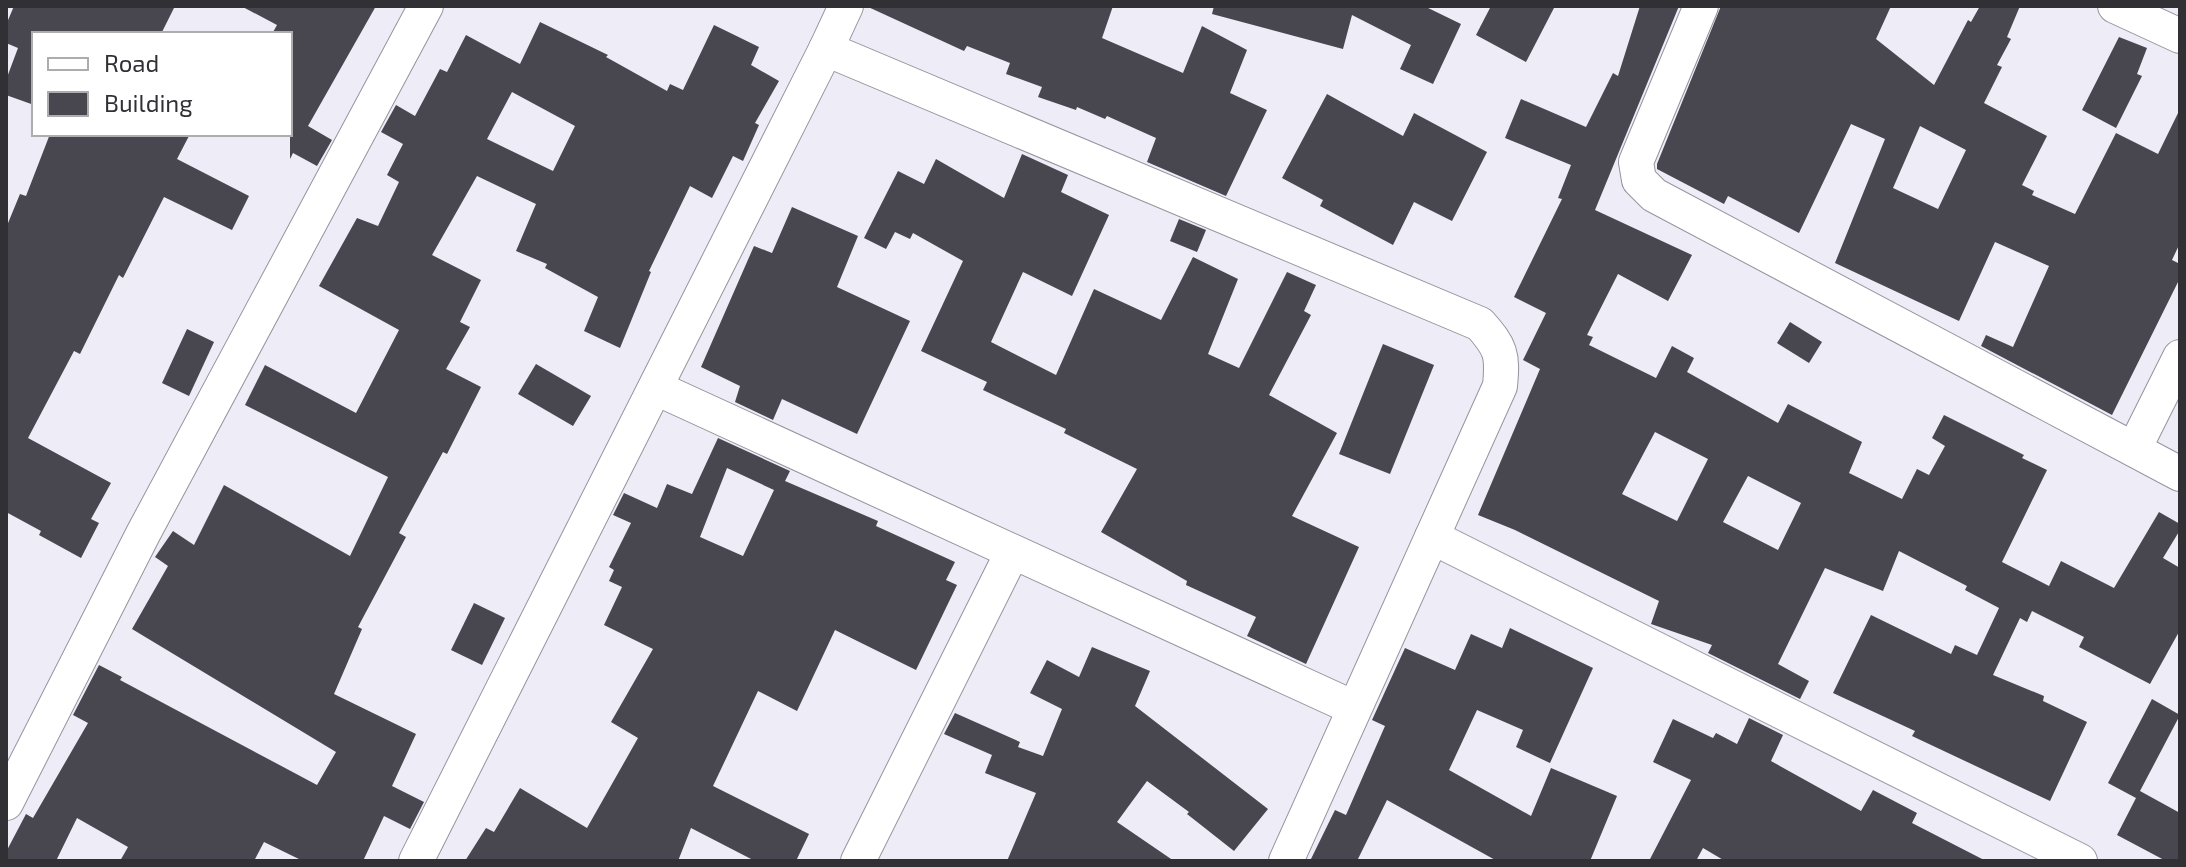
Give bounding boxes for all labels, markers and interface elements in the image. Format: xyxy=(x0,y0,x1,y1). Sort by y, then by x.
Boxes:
legend xyxy=(32,32,292,136)
text: Road xyxy=(104,48,159,77)
text: Building xyxy=(104,88,193,117)

